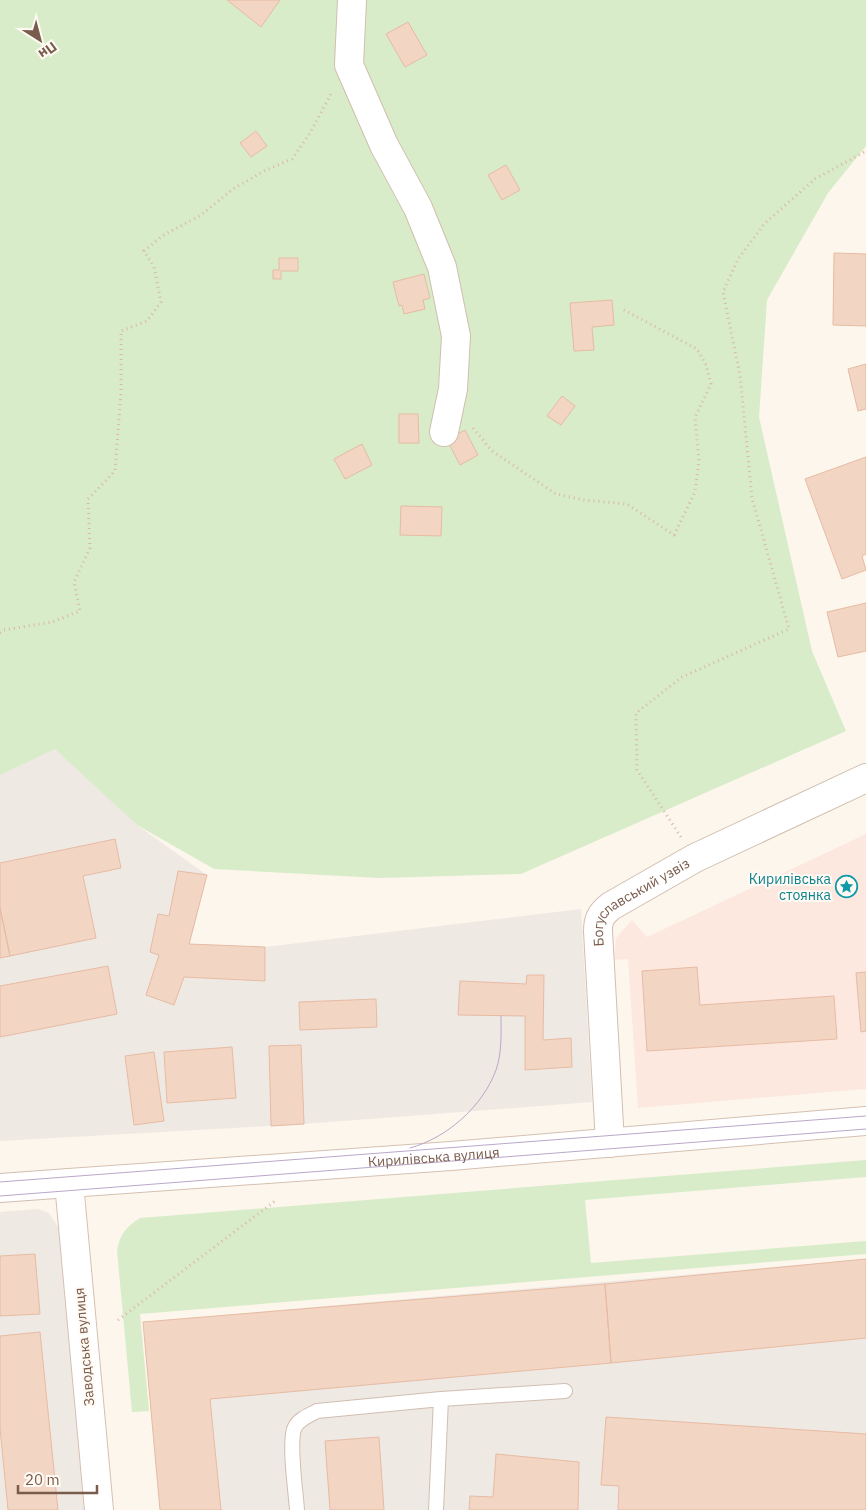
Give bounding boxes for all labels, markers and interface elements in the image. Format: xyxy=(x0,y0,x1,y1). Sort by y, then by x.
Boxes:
north arrow xyxy=(15,15,65,65)
text: Пн xyxy=(35,38,60,63)
street label: Богуславський узвіз xyxy=(589,854,693,947)
place label: Кирилівська стоянка xyxy=(749,870,832,904)
place icon: Кирилівська стоянка xyxy=(835,875,859,899)
street label: Кирилівська вулиця xyxy=(367,1143,500,1171)
street label: Заводська вулиця xyxy=(70,1287,98,1407)
scale bar xyxy=(18,1462,96,1494)
text: 20 m xyxy=(25,1470,60,1489)

